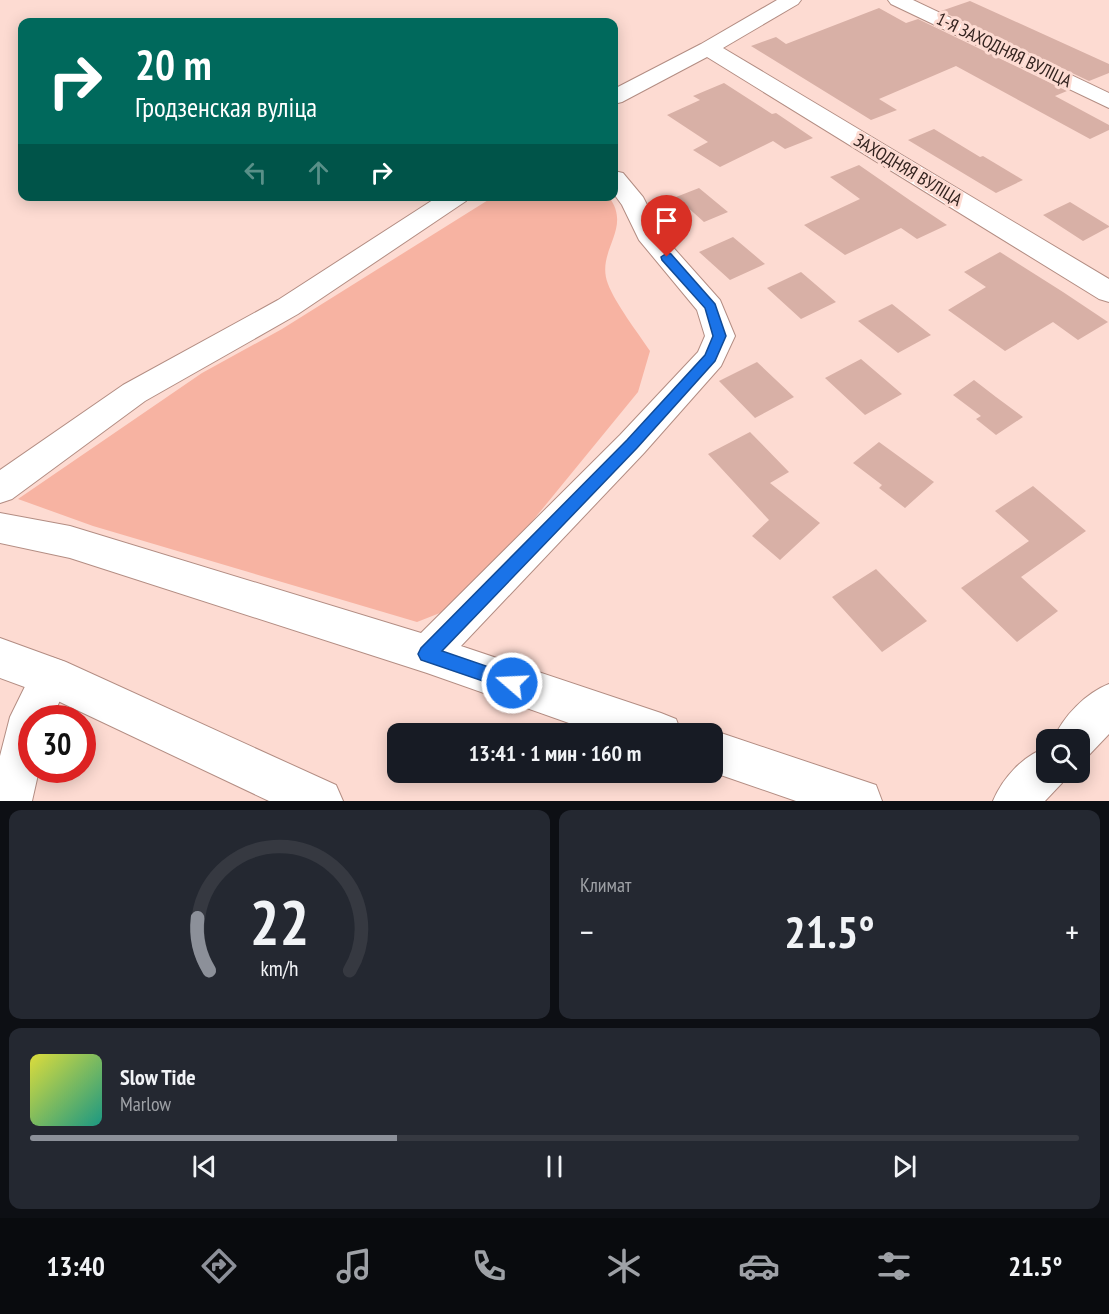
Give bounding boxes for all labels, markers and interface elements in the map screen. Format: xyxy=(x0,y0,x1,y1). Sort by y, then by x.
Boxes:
street label: 1-Я ЗАХОДНЯЯ ВУЛІЦА xyxy=(933,7,1076,92)
text: 20 m xyxy=(135,37,212,92)
icon: right xyxy=(36,42,114,120)
text: Гродзенская вуліца xyxy=(135,90,317,124)
street label: ЗАХОДНЯЯ ВУЛІЦА xyxy=(850,128,967,211)
icon: left xyxy=(239,156,272,189)
icon: ahead xyxy=(302,156,335,189)
icon: right xyxy=(365,156,398,189)
pin xyxy=(641,195,692,257)
icon: arrive xyxy=(650,204,683,237)
position arrow xyxy=(480,651,544,715)
speed limit sign: 30 xyxy=(18,705,96,783)
map controls xyxy=(1036,729,1090,783)
button: search xyxy=(1036,729,1090,783)
text: 13:41 · 1 мин · 160 m xyxy=(469,739,641,767)
text: Климат xyxy=(580,872,631,898)
text: 22 xyxy=(250,881,309,962)
text: 21.5° xyxy=(784,902,875,960)
text: − xyxy=(580,910,594,953)
text: + xyxy=(1065,910,1079,953)
text: km/h xyxy=(260,955,299,983)
text: Slow Tide xyxy=(120,1063,196,1091)
text: Marlow xyxy=(120,1091,171,1117)
icon: previous xyxy=(188,1150,221,1183)
icon: pause xyxy=(538,1150,571,1183)
icon: next xyxy=(888,1150,921,1183)
icon: directions xyxy=(198,1245,240,1287)
icon: music xyxy=(333,1245,375,1287)
icon: phone xyxy=(468,1245,510,1287)
icon: climate xyxy=(603,1245,645,1287)
icon: car xyxy=(738,1245,780,1287)
icon: filters xyxy=(873,1245,915,1287)
text: 13:40 xyxy=(47,1249,105,1283)
text: 21.5° xyxy=(1008,1249,1062,1283)

